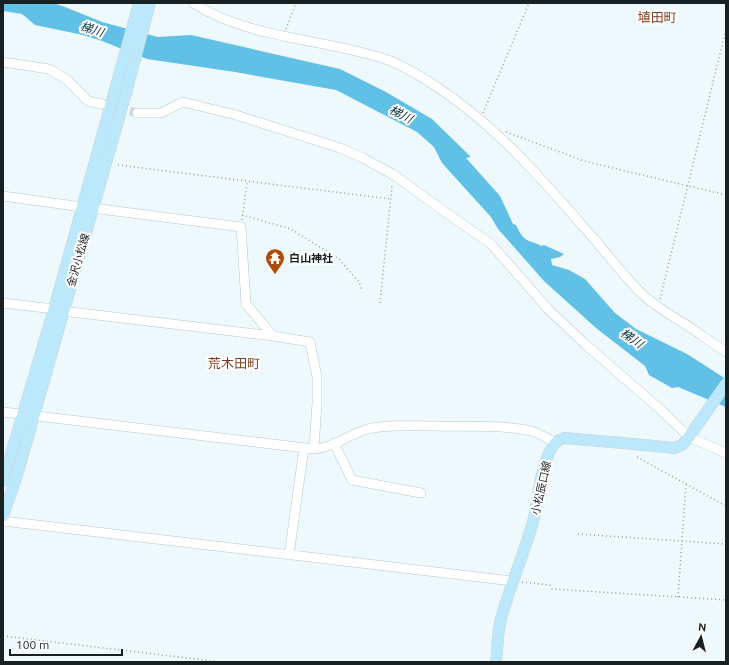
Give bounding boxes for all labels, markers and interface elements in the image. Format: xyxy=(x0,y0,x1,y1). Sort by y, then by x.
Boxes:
district label: 埴田町 xyxy=(637,10,677,24)
water label: 梯川 xyxy=(79,19,107,40)
water label: 梯川 xyxy=(387,103,416,126)
street label: 金沢小松線 xyxy=(65,232,91,288)
temple icon: 白山神社 xyxy=(264,247,286,275)
place label: 白山神社 xyxy=(289,252,333,264)
water label: 梯川 xyxy=(618,326,647,351)
district label: 荒木田町 xyxy=(208,356,260,370)
street label: 小松辰口線 xyxy=(529,460,553,516)
north arrow xyxy=(681,617,721,657)
text: N xyxy=(697,621,707,634)
scale bar xyxy=(10,631,122,657)
text: 100 m xyxy=(16,638,49,651)

